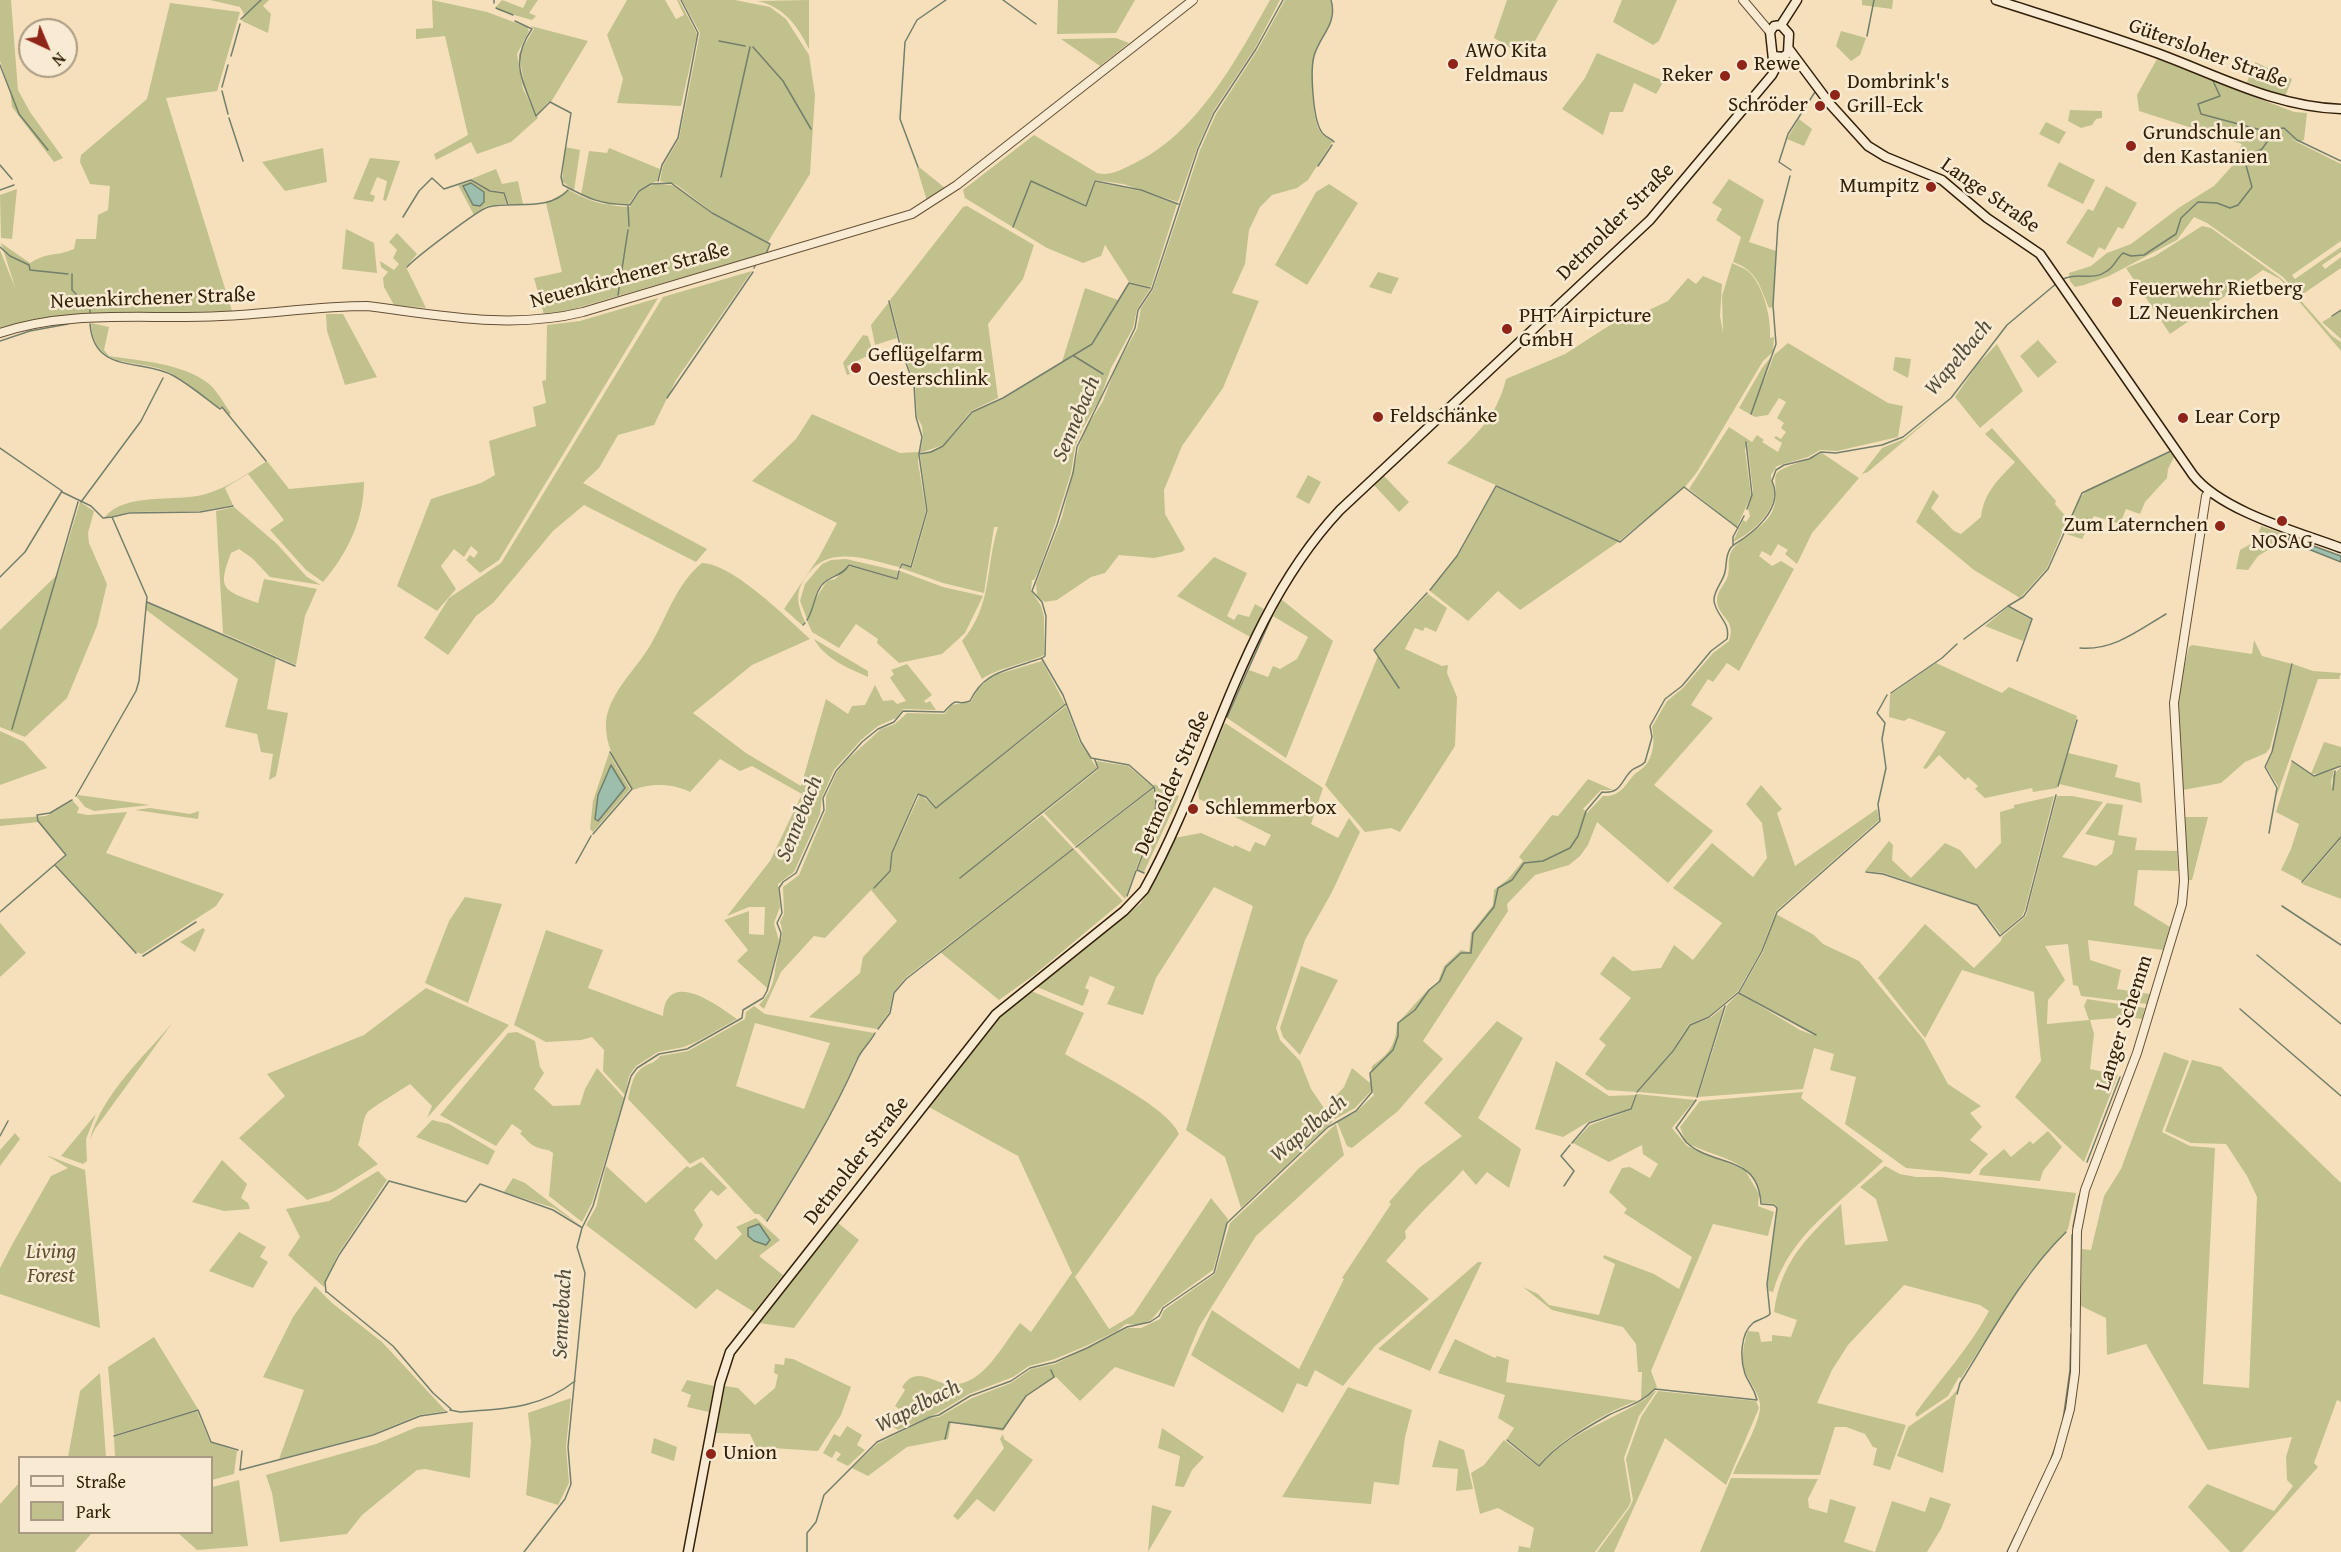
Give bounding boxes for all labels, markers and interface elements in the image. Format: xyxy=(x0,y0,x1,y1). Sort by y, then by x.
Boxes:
street label: Gütersloher Straße xyxy=(2125,13,2291,95)
north arrow xyxy=(18,18,78,78)
place label: AWO Kita Feldmaus xyxy=(1465,39,1548,89)
text: N xyxy=(47,47,71,72)
place label: Rewe xyxy=(1754,52,1800,78)
marker: AWO Kita Feldmaus xyxy=(1446,57,1460,71)
marker: Rewe xyxy=(1735,58,1749,72)
place label: Reker xyxy=(1662,63,1713,89)
marker: Reker xyxy=(1718,69,1732,83)
place label: Dombrink's Grill-Eck xyxy=(1847,70,1949,120)
marker: Dombrink's Grill-Eck xyxy=(1828,88,1842,102)
place label: Schröder xyxy=(1728,93,1808,119)
marker: Schröder xyxy=(1813,99,1827,113)
place label: Grundschule an den Kastanien xyxy=(2143,121,2281,171)
marker: Grundschule an den Kastanien xyxy=(2124,139,2138,153)
street label: Lange Straße xyxy=(1936,153,2044,239)
street label: Detmolder Straße xyxy=(1552,158,1680,286)
place label: Mumpitz xyxy=(1839,174,1919,200)
marker: Mumpitz xyxy=(1924,180,1938,194)
street label: Neuenkirchener Straße xyxy=(528,237,732,315)
place label: Feuerwehr Rietberg LZ Neuenkirchen xyxy=(2129,277,2303,327)
street label: Neuenkirchener Straße xyxy=(50,283,256,315)
marker: Feuerwehr Rietberg LZ Neuenkirchen xyxy=(2110,295,2124,309)
place label: PHT Airpicture GmbH xyxy=(1519,304,1651,354)
water label: Wapelbach xyxy=(1919,314,1999,402)
marker: PHT Airpicture GmbH xyxy=(1500,322,1514,336)
place label: Geflügelfarm Oesterschlink xyxy=(868,343,988,393)
marker: Geflügelfarm Oesterschlink xyxy=(849,361,863,375)
water label: Sennebach xyxy=(1047,372,1107,466)
place label: Feldschänke xyxy=(1390,404,1497,430)
place label: Lear Corp xyxy=(2195,405,2280,431)
marker: Feldschänke xyxy=(1371,410,1385,424)
marker: Lear Corp xyxy=(2176,411,2190,425)
place label: Zum Laternchen xyxy=(2063,513,2208,539)
marker: NOSAG xyxy=(2275,514,2289,528)
marker: Zum Laternchen xyxy=(2213,519,2227,533)
place label: NOSAG xyxy=(2251,530,2313,556)
street label: Detmolder Straße xyxy=(1130,706,1216,860)
water label: Sennebach xyxy=(771,772,829,866)
place label: Schlemmerbox xyxy=(1205,796,1336,822)
marker: Schlemmerbox xyxy=(1186,802,1200,816)
street label: Langer Schemm xyxy=(2091,952,2159,1094)
water label: Wapelbach xyxy=(1265,1089,1353,1169)
street label: Detmolder Straße xyxy=(799,1092,915,1230)
park label: Living Forest xyxy=(26,1240,76,1290)
water label: Sennebach xyxy=(547,1268,579,1360)
water label: Wapelbach xyxy=(871,1374,965,1440)
place label: Union xyxy=(723,1441,777,1467)
marker: Union xyxy=(704,1447,718,1461)
legend xyxy=(18,1456,213,1534)
text: Straße xyxy=(76,1468,126,1495)
text: Park xyxy=(76,1498,111,1525)

